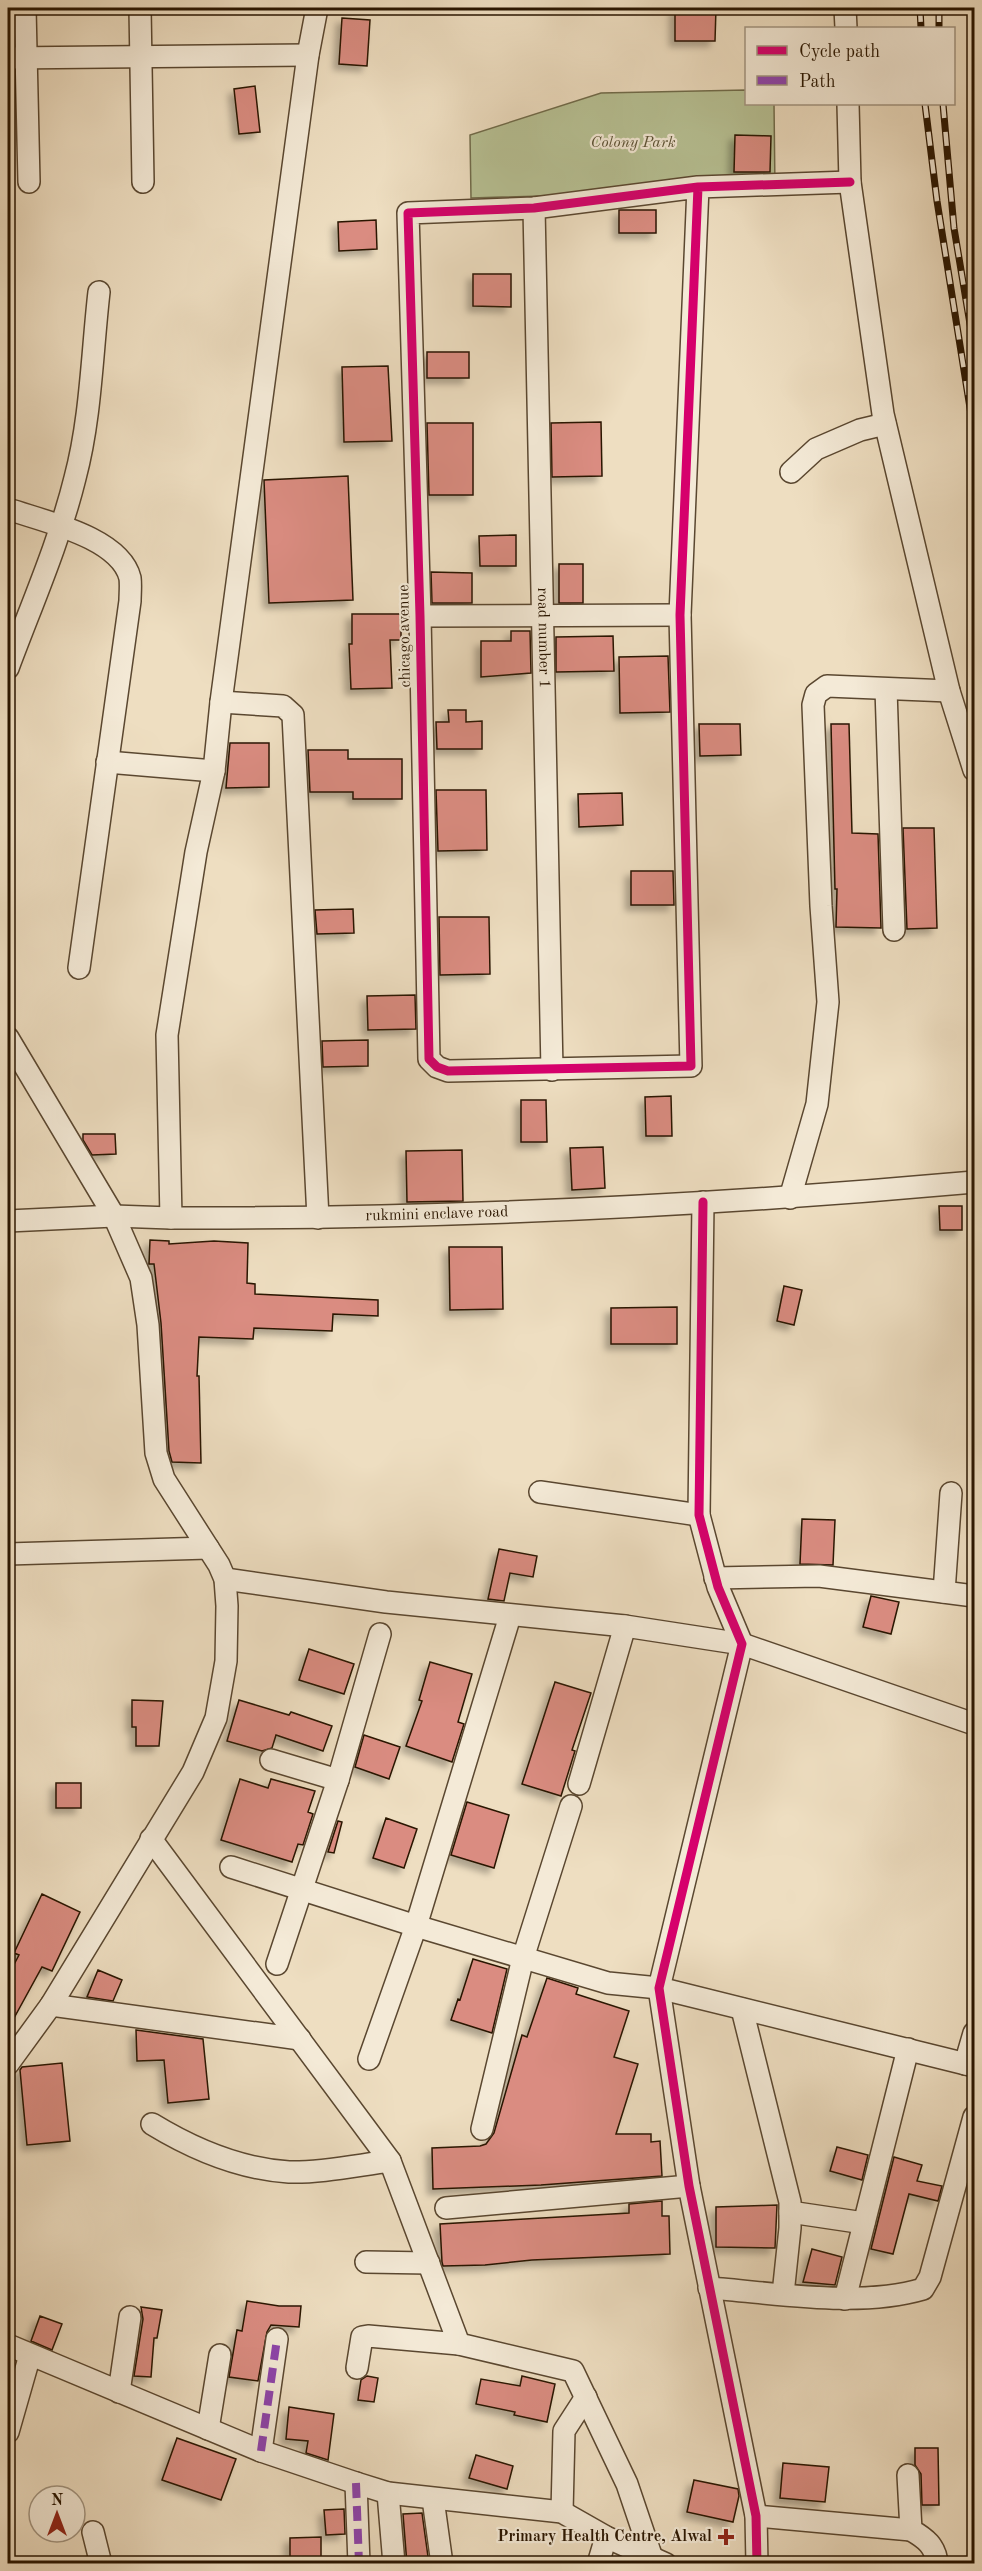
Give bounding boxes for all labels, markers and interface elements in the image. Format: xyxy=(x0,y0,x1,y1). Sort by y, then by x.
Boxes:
legend xyxy=(745,27,955,105)
text: Cycle path xyxy=(799,43,880,61)
text: Path xyxy=(799,73,836,91)
park label: Colony Park xyxy=(590,135,676,151)
street label: chicago avenue xyxy=(396,584,414,688)
street label: road number 1 xyxy=(534,587,552,689)
street label: rukmini enclave road xyxy=(365,1204,509,1224)
north arrow xyxy=(27,2484,87,2544)
text: N xyxy=(51,2493,64,2509)
marker: Primary Health Centre, Alwal xyxy=(717,2528,735,2546)
place label: Primary Health Centre, Alwal xyxy=(497,2529,712,2545)

